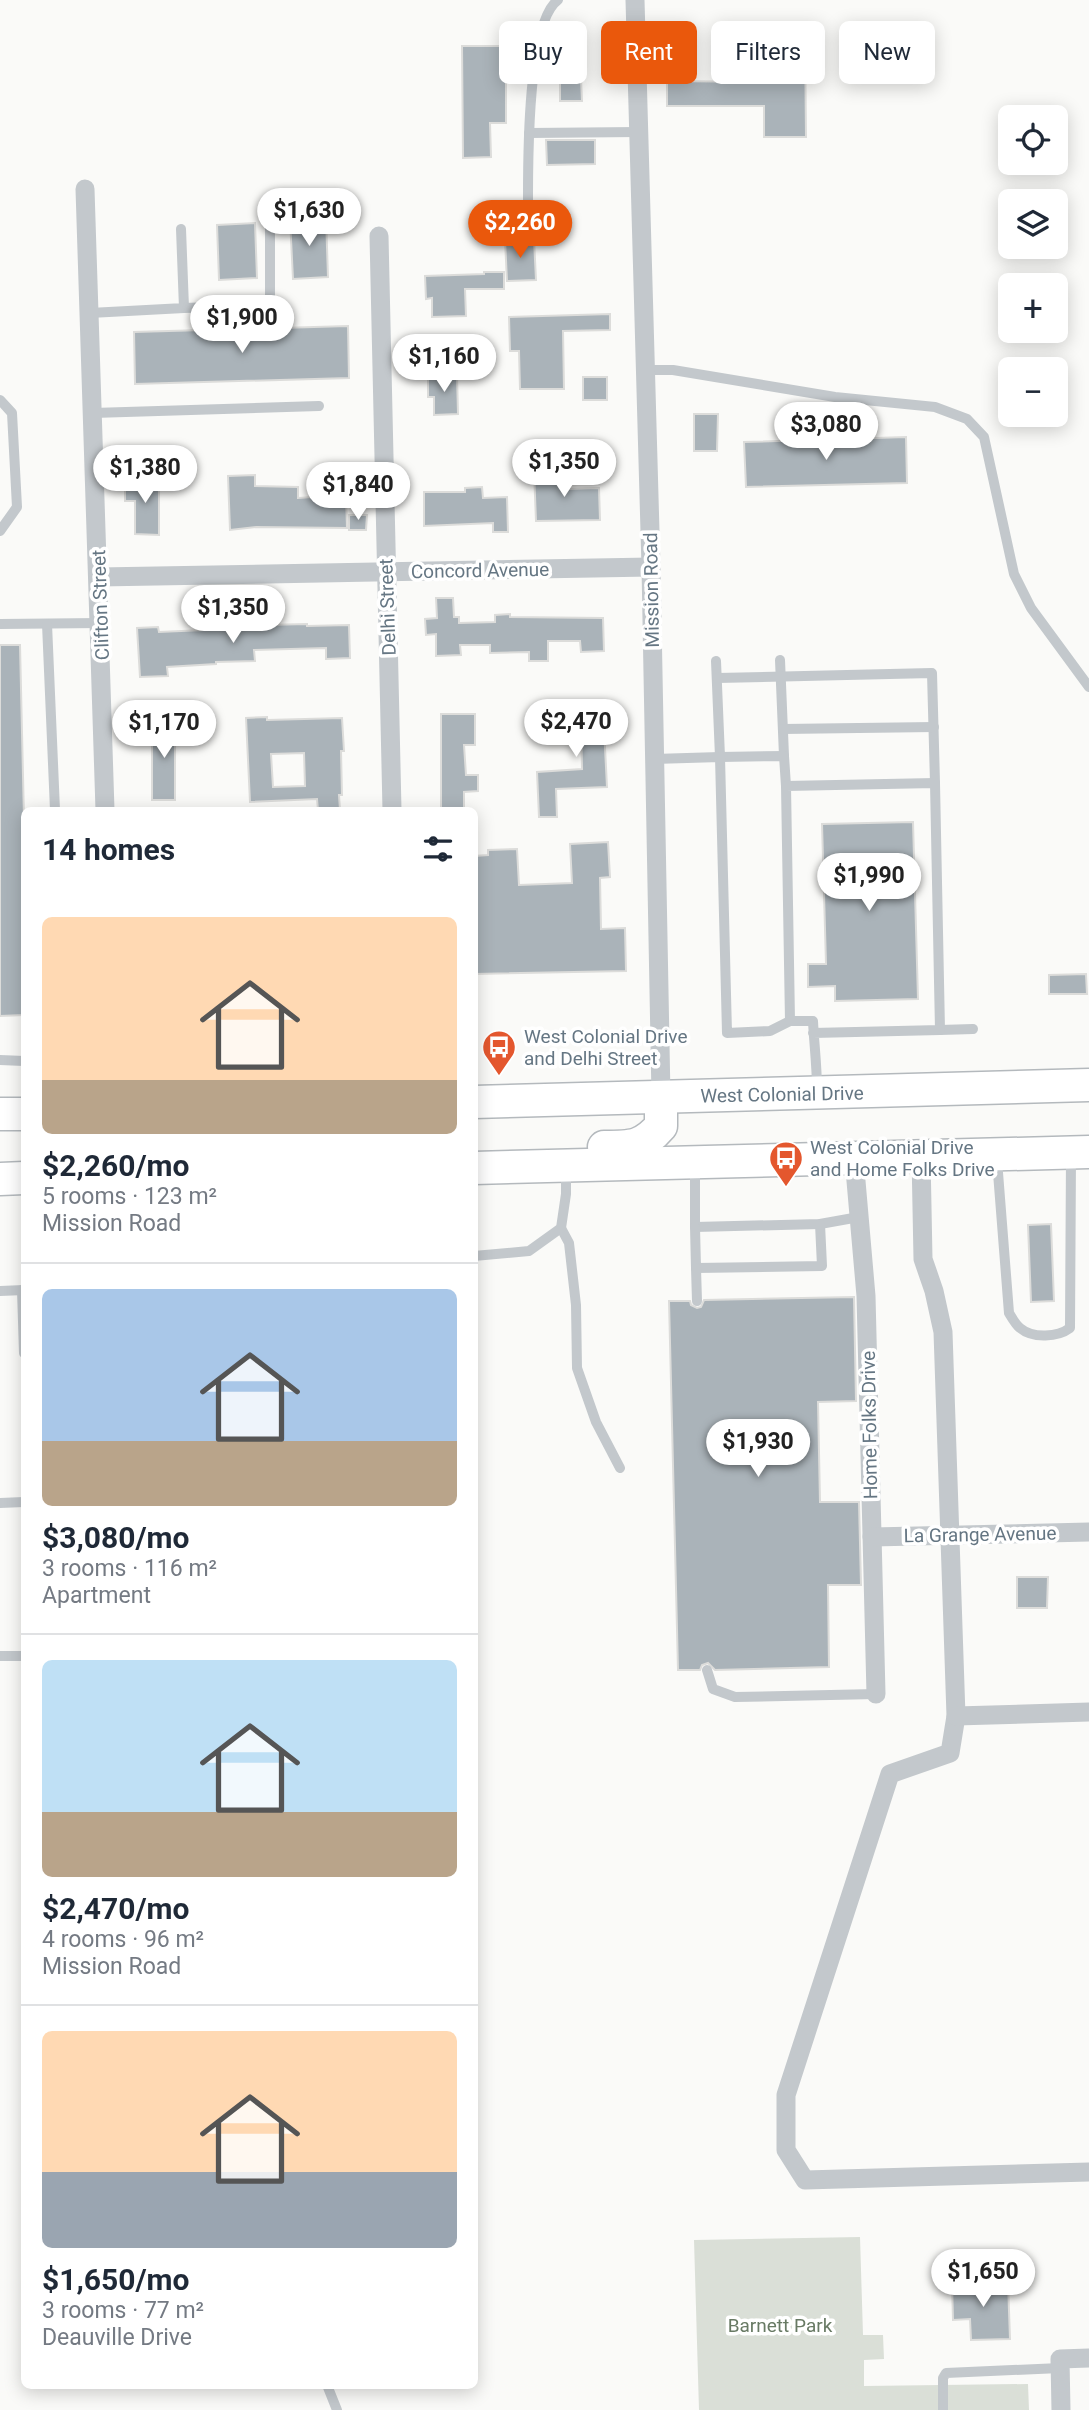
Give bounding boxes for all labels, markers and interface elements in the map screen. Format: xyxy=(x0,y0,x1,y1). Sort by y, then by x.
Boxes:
chip: Buy xyxy=(499,21,587,84)
chip: Rent xyxy=(601,21,697,84)
chip: Filters xyxy=(711,21,825,84)
chip: New xyxy=(839,21,935,84)
map controls xyxy=(998,105,1068,427)
button: locate xyxy=(998,105,1068,175)
pin: $1,630 xyxy=(252,188,366,248)
button: layers xyxy=(998,189,1068,259)
text: $1,630 xyxy=(273,197,345,224)
pin: $2,260 xyxy=(463,201,577,260)
text: $2,260 xyxy=(484,209,556,236)
button: + xyxy=(998,273,1068,343)
pin: $1,900 xyxy=(185,296,299,355)
text: $1,900 xyxy=(206,304,278,331)
pin: $1,160 xyxy=(387,334,501,394)
text: $1,160 xyxy=(408,343,480,370)
button: − xyxy=(998,357,1068,427)
pin: $3,080 xyxy=(769,402,883,462)
text: $3,080 xyxy=(790,411,862,438)
pin: $1,350 xyxy=(507,440,621,499)
pin: $1,380 xyxy=(88,446,202,505)
text: $1,350 xyxy=(528,448,600,475)
text: $1,380 xyxy=(109,454,181,481)
pin: $1,840 xyxy=(301,462,415,522)
text: $1,840 xyxy=(322,471,394,498)
street label: Mission Road xyxy=(639,532,664,648)
street label: Clifton Street xyxy=(87,549,114,661)
street label: Delhi Street xyxy=(374,558,401,656)
street label: Concord Avenue xyxy=(411,558,549,583)
pin: $1,350 xyxy=(176,586,290,645)
text: $1,350 xyxy=(197,594,269,621)
pin: $1,170 xyxy=(107,700,221,760)
pin: $2,470 xyxy=(519,700,633,759)
text: $2,470 xyxy=(540,708,612,735)
text: $1,170 xyxy=(128,709,200,736)
icon: filters xyxy=(419,830,457,868)
text: 14 homes xyxy=(42,832,175,867)
pin: $1,990 xyxy=(812,853,926,913)
text: $1,990 xyxy=(833,862,905,889)
icon: home xyxy=(187,962,313,1088)
place label: West Colonial Drive and Delhi Street xyxy=(524,1025,688,1070)
bus stop icon: West Colonial Drive and Delhi Street xyxy=(480,1028,518,1077)
street label: West Colonial Drive xyxy=(700,1082,864,1107)
place label: West Colonial Drive and Home Folks Drive xyxy=(810,1136,995,1181)
bus stop icon: West Colonial Drive and Home Folks Drive xyxy=(767,1139,805,1188)
text: $2,260/mo xyxy=(42,1148,190,1183)
text: 5 rooms · 123 m² xyxy=(42,1183,217,1210)
text: Mission Road xyxy=(42,1210,181,1237)
icon: home xyxy=(187,1334,313,1460)
street label: Home Folks Drive xyxy=(857,1351,882,1499)
pin: $1,930 xyxy=(701,1420,815,1479)
text: $1,930 xyxy=(722,1428,794,1455)
text: $3,080/mo xyxy=(42,1520,190,1555)
street label: La Grange Avenue xyxy=(903,1522,1057,1547)
text: 3 rooms · 116 m² xyxy=(42,1555,217,1582)
text: Apartment xyxy=(42,1582,151,1609)
icon: home xyxy=(187,1705,313,1831)
text: $2,470/mo xyxy=(42,1891,190,1926)
text: 4 rooms · 96 m² xyxy=(42,1926,204,1953)
text: Mission Road xyxy=(42,1953,181,1980)
icon: home xyxy=(187,2076,313,2202)
pin: $1,650 xyxy=(926,2250,1040,2309)
text: $1,650 xyxy=(947,2258,1019,2285)
text: $1,650/mo xyxy=(42,2262,190,2297)
text: 3 rooms · 77 m² xyxy=(42,2297,204,2324)
park label: Barnett Park xyxy=(728,2314,833,2337)
text: Deauville Drive xyxy=(42,2324,192,2351)

